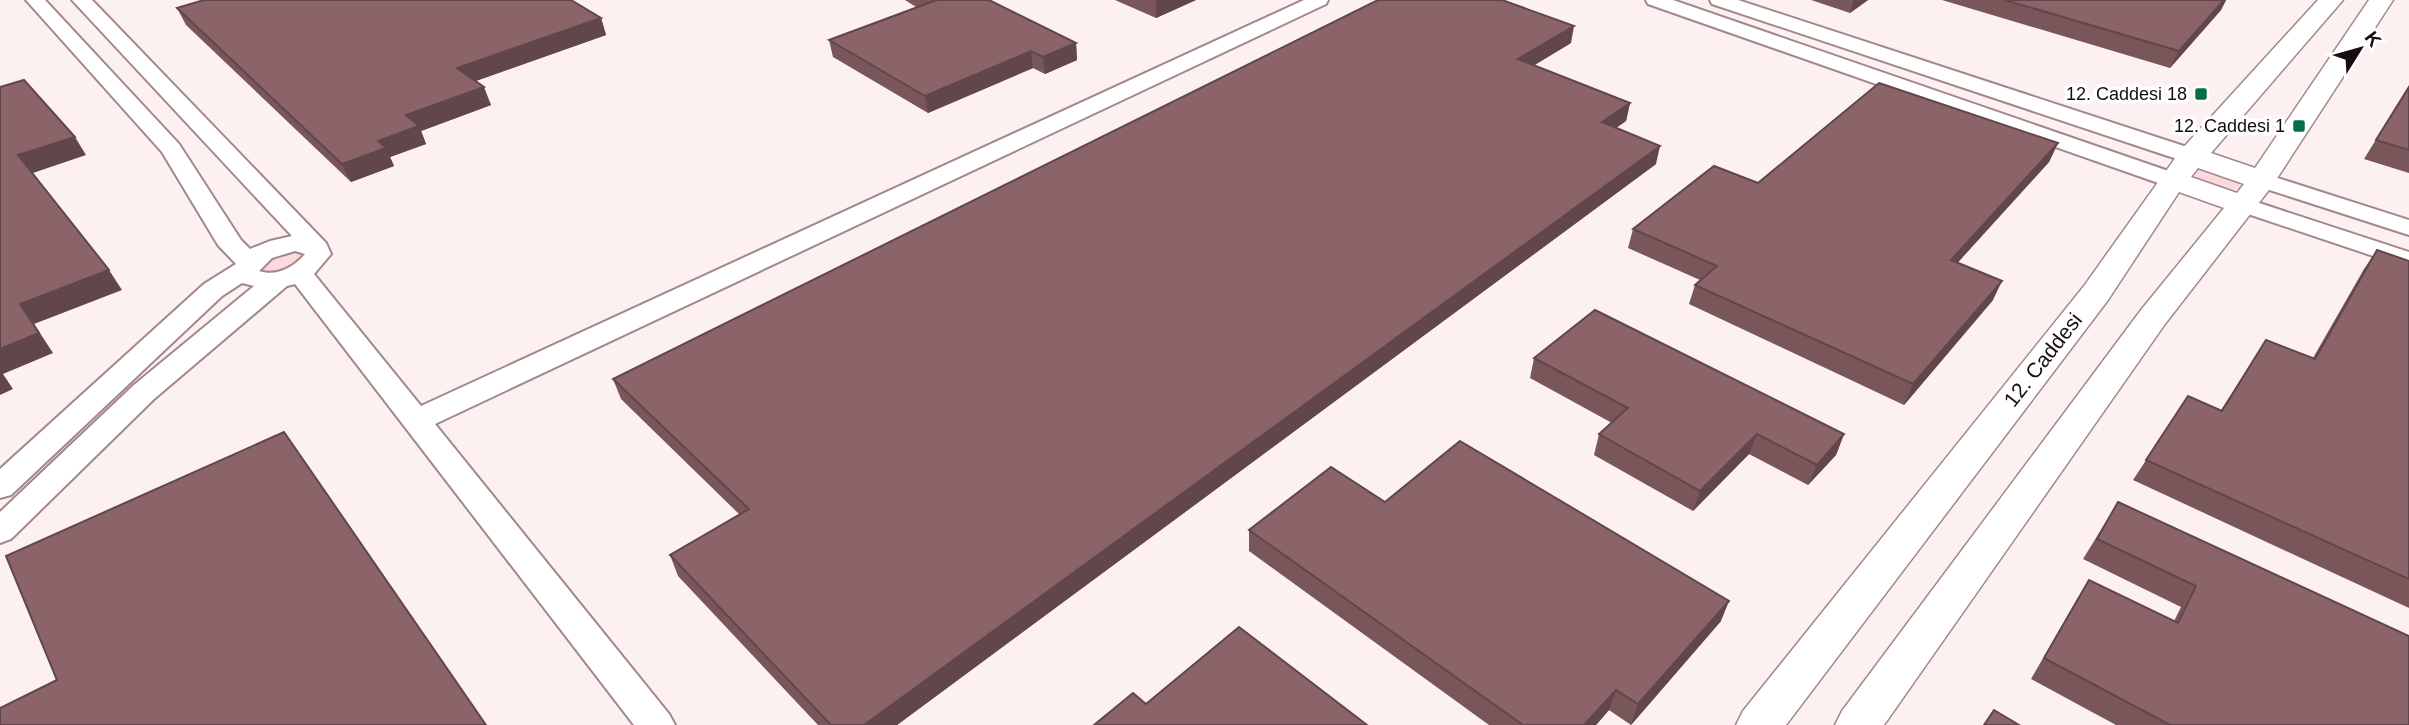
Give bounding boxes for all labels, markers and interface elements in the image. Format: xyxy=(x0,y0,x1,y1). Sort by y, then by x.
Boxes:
north arrow xyxy=(2325,14,2395,84)
text: K xyxy=(2361,27,2386,51)
place label: 12. Caddesi 18 xyxy=(2066,84,2187,104)
marker: 12. Caddesi 18 xyxy=(2193,86,2209,102)
place label: 12. Caddesi 1 xyxy=(2174,116,2285,136)
marker: 12. Caddesi 1 xyxy=(2291,118,2307,134)
street label: 12. Caddesi xyxy=(1999,308,2086,411)

